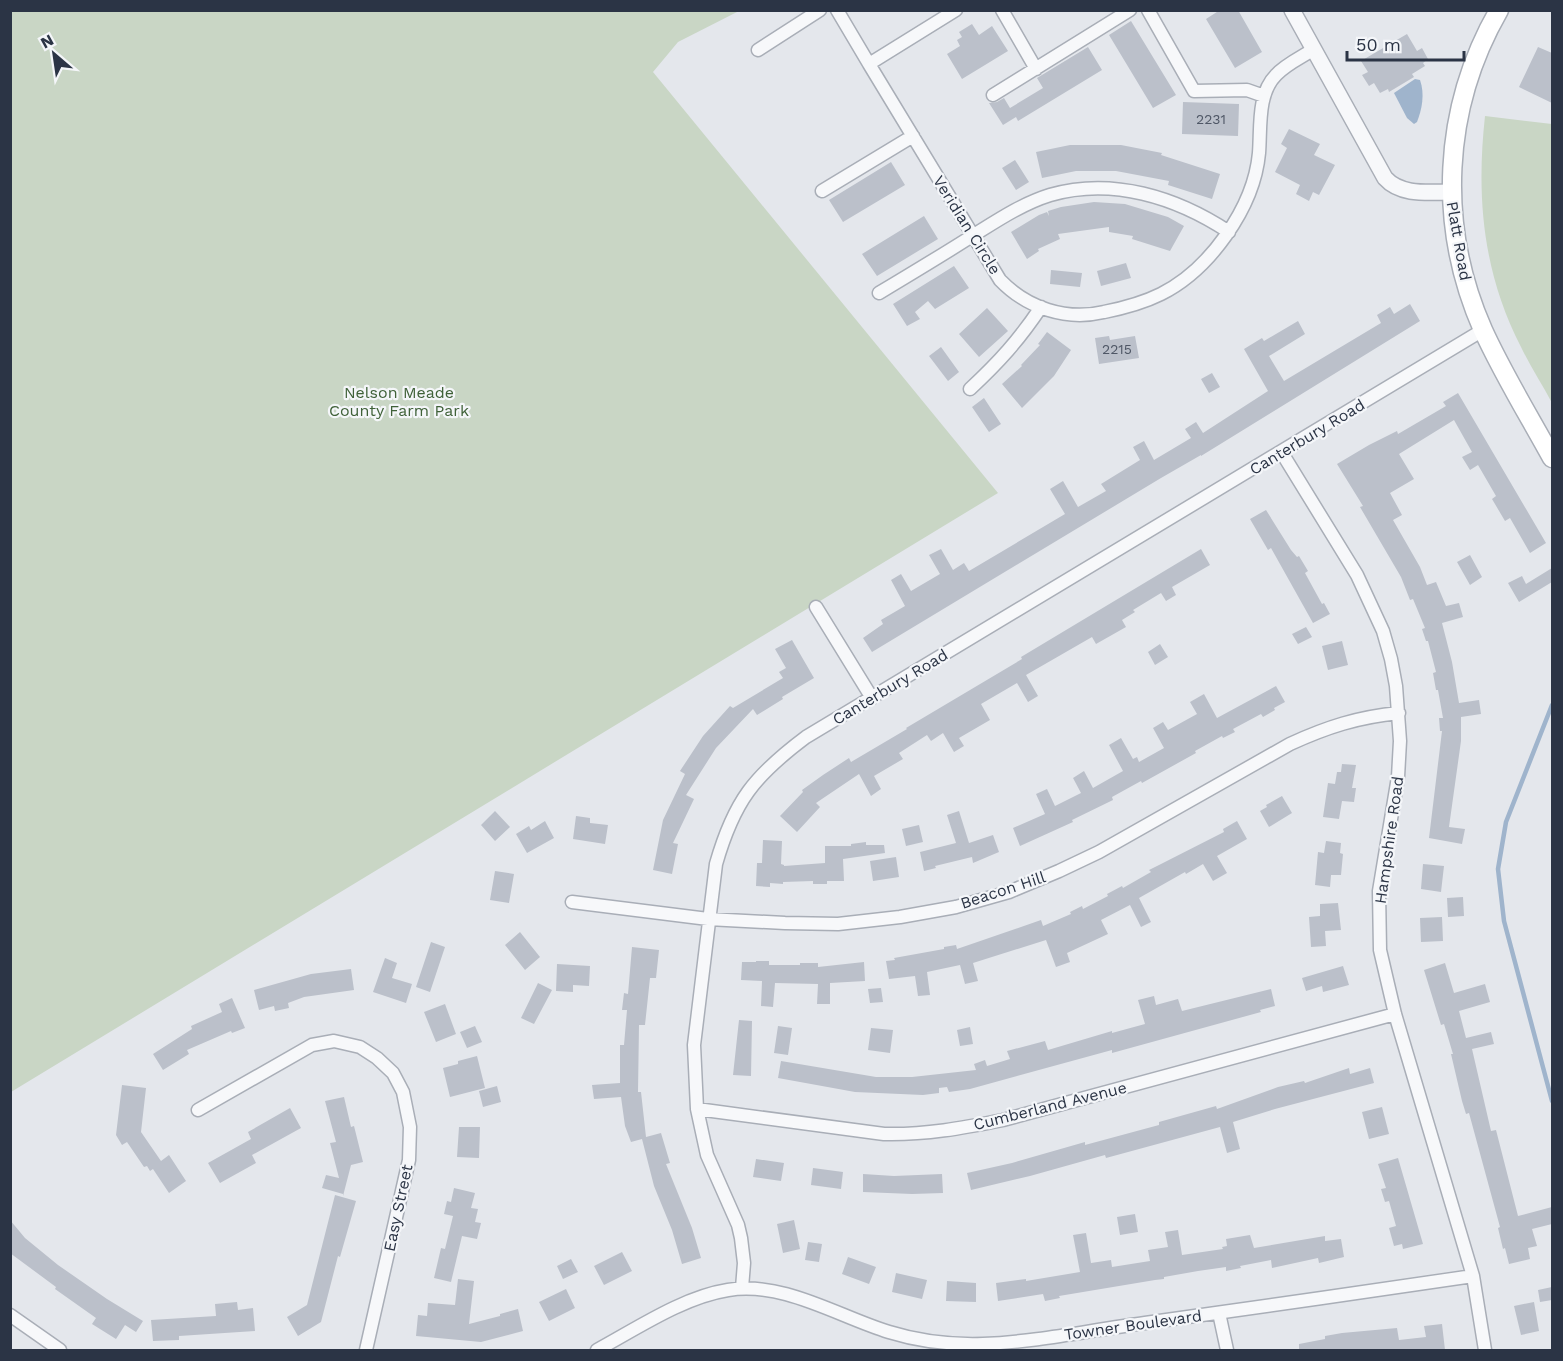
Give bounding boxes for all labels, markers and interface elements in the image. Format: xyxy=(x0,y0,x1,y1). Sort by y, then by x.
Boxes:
north arrow xyxy=(24,24,84,84)
scale bar xyxy=(1347,24,1464,62)
text: N xyxy=(37,30,57,53)
text: 50 m xyxy=(1356,34,1401,55)
house number: 2231 xyxy=(1196,111,1226,127)
street label: Veridian Circle xyxy=(929,172,1005,278)
street label: Platt Road xyxy=(1443,200,1475,282)
house number: 2215 xyxy=(1102,341,1132,357)
park label: Nelson Meade County Farm Park xyxy=(329,383,469,420)
street label: Canterbury Road xyxy=(1246,395,1368,479)
street label: Canterbury Road xyxy=(829,645,951,729)
street label: Hampshire Road xyxy=(1371,775,1407,905)
street label: Beacon Hill xyxy=(958,867,1048,913)
street label: Cumberland Avenue xyxy=(971,1078,1129,1134)
street label: Easy Street xyxy=(379,1162,417,1253)
street label: Towner Boulevard xyxy=(1063,1306,1203,1344)

